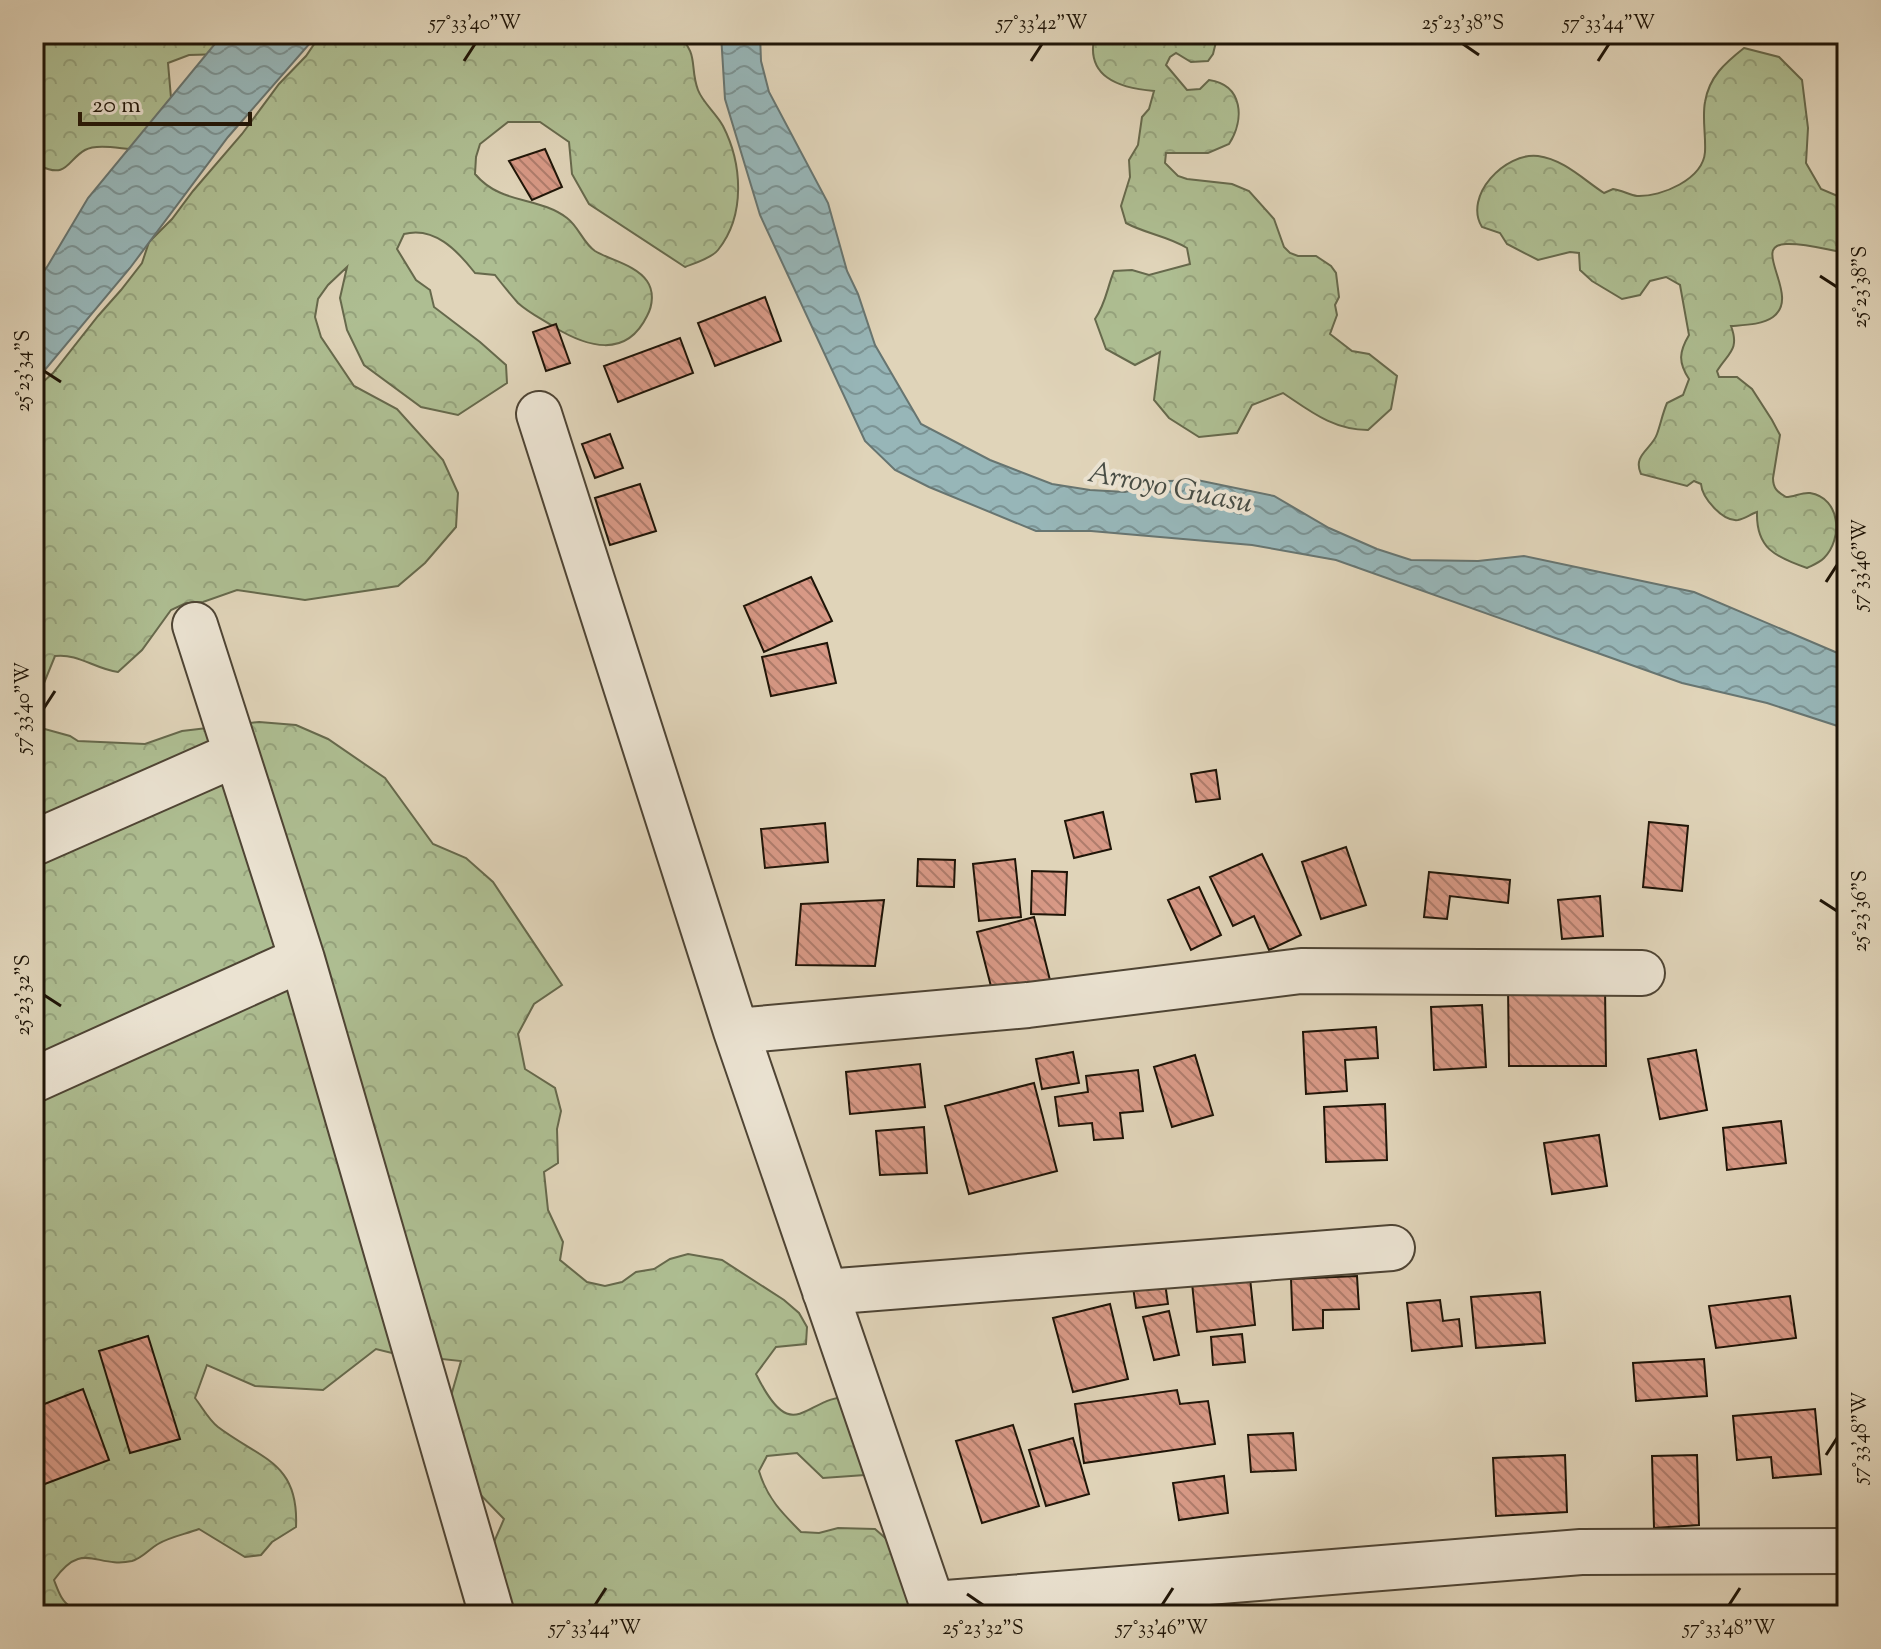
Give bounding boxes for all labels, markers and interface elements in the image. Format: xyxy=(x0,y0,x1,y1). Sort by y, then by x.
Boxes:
text: 57°33'40"W xyxy=(428,10,521,39)
text: 57°33'42"W xyxy=(995,10,1088,39)
text: 25°23'38"S xyxy=(1422,10,1504,39)
text: 57°33'44"W xyxy=(1562,10,1655,39)
scale bar xyxy=(80,76,250,126)
text: 20 m xyxy=(92,89,141,123)
text: 25°23'38"S xyxy=(1847,246,1876,328)
text: 25°23'34"S xyxy=(10,330,39,412)
water label: Arroyo Guasu xyxy=(1084,452,1256,526)
text: 57°33'46"W xyxy=(1847,519,1876,612)
text: 57°33'40"W xyxy=(10,662,39,755)
text: 25°23'36"S xyxy=(1847,870,1876,952)
text: 25°23'32"S xyxy=(10,954,39,1036)
text: 57°33'48"W xyxy=(1847,1392,1876,1485)
text: 57°33'44"W xyxy=(548,1615,641,1644)
text: 25°23'32"S xyxy=(942,1615,1024,1644)
text: 57°33'46"W xyxy=(1115,1615,1208,1644)
text: 57°33'48"W xyxy=(1682,1615,1775,1644)

